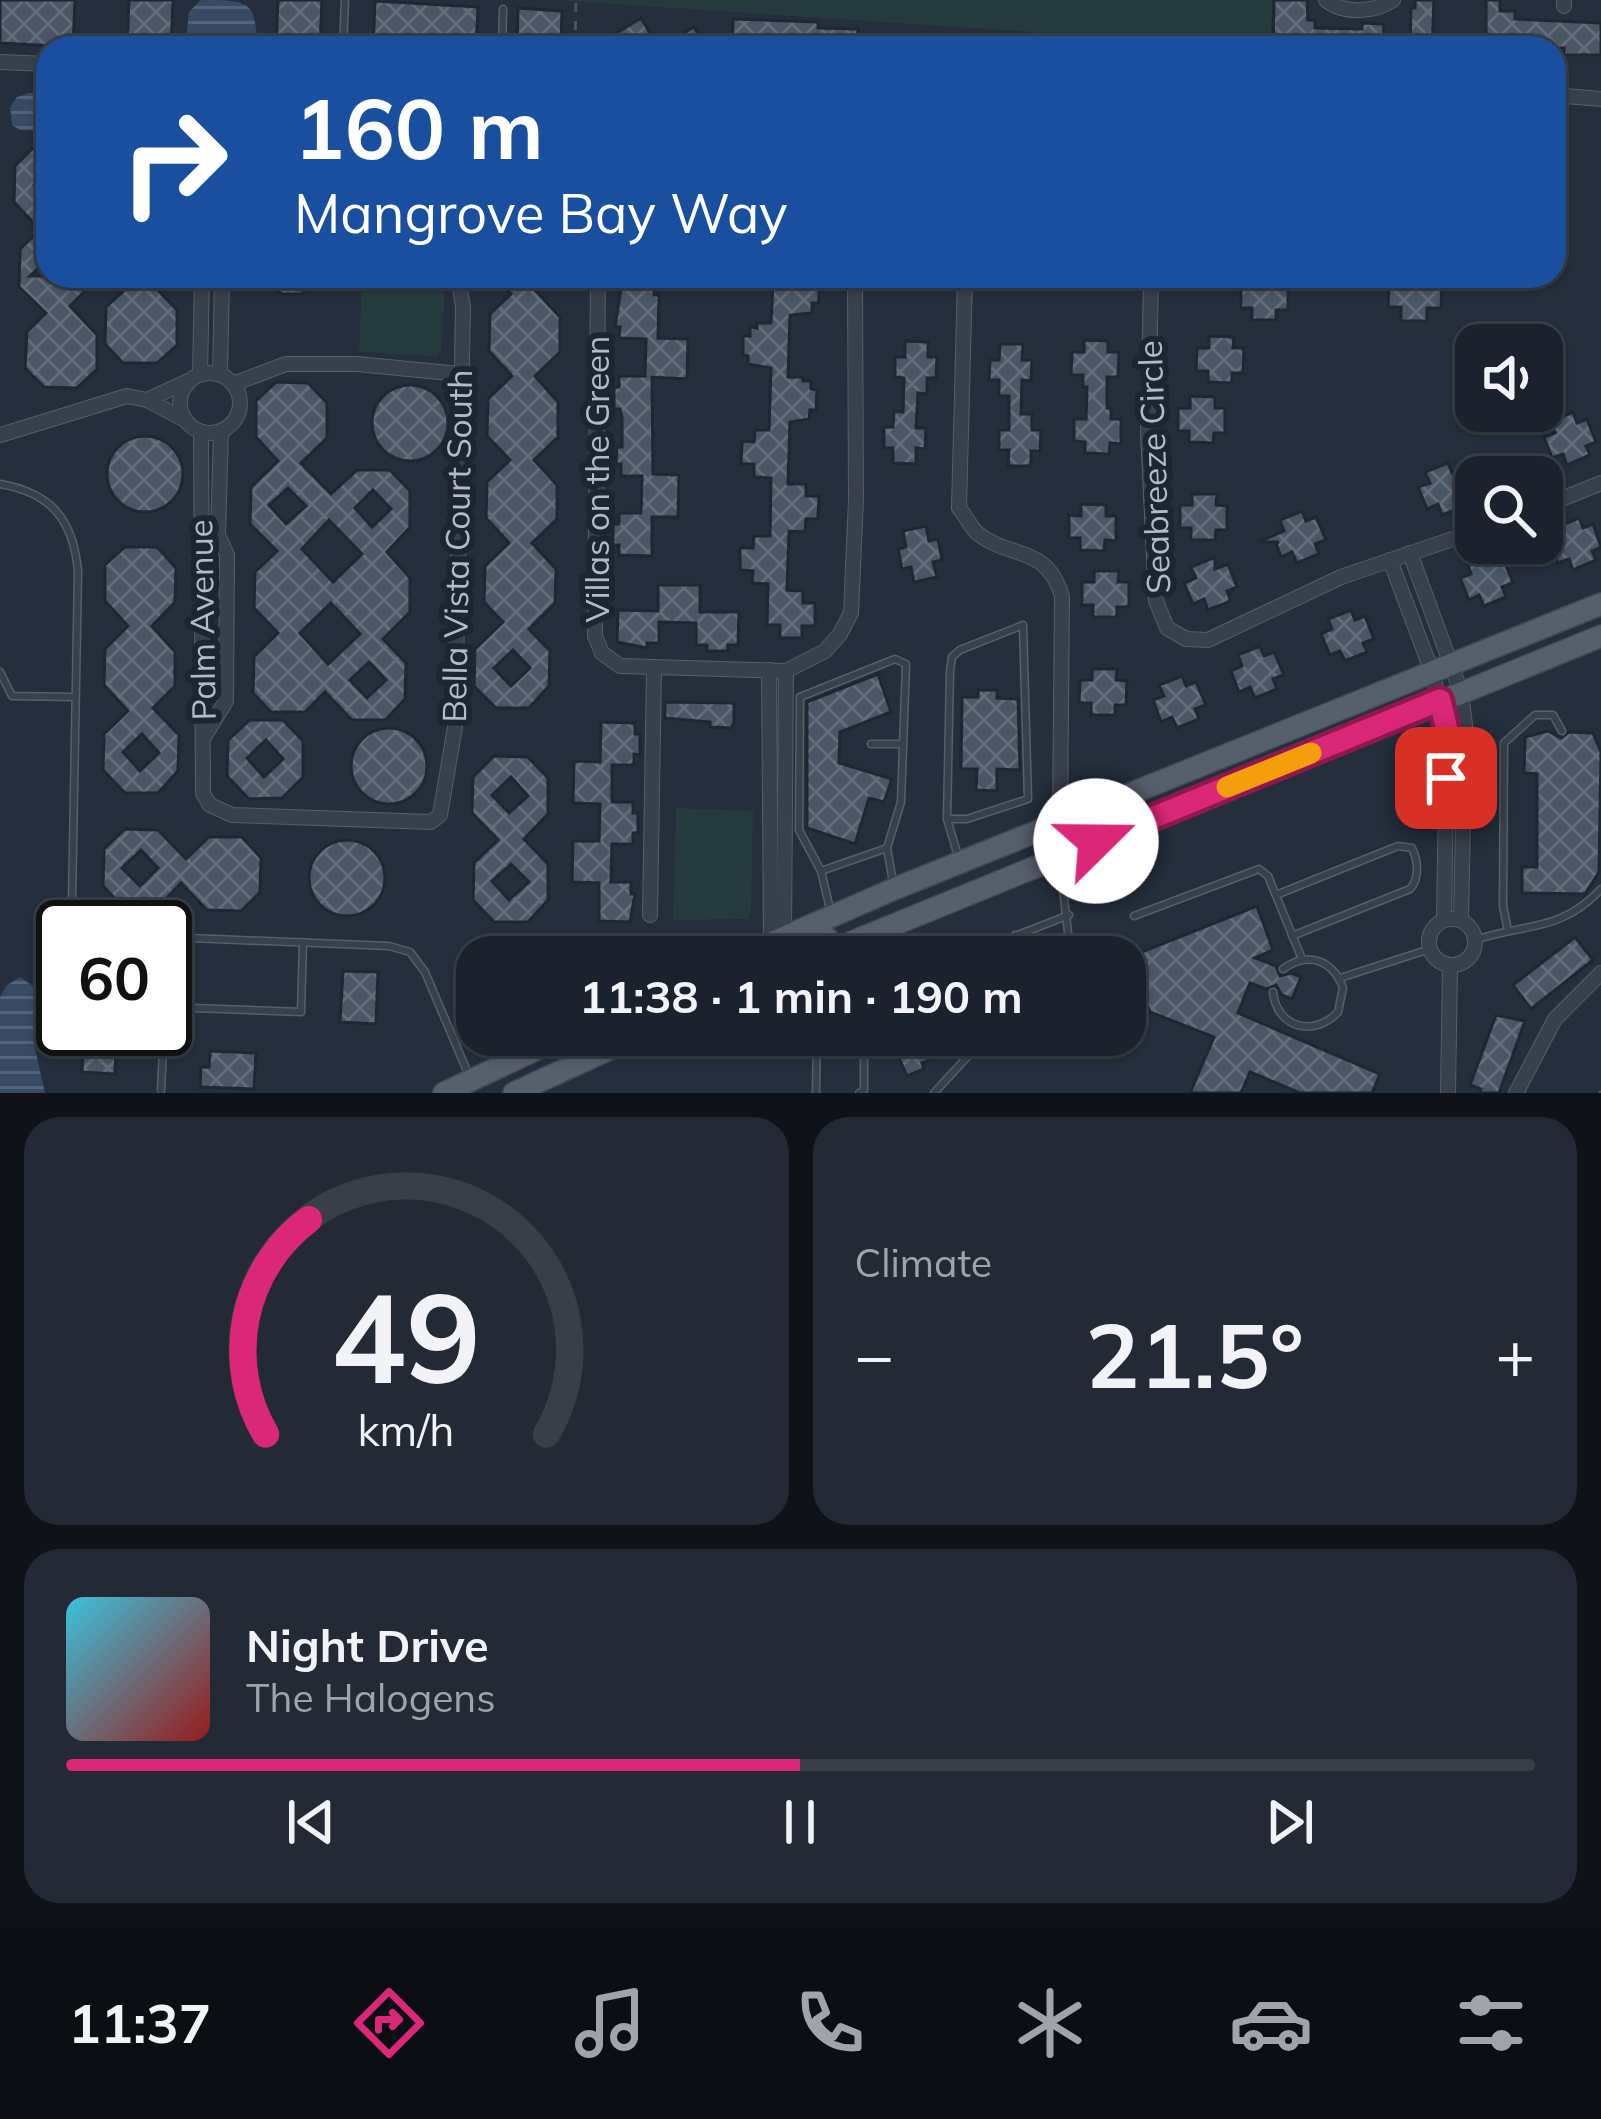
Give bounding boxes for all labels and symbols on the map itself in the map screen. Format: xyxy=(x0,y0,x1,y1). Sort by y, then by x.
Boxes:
street label: Villas on the Green xyxy=(576,336,617,622)
street label: Seabreeze Circle xyxy=(1129,340,1178,594)
street label: Bella Vista Court South xyxy=(433,369,480,723)
street label: Palm Avenue xyxy=(179,519,224,721)
pin xyxy=(1395,727,1497,829)
position arrow xyxy=(1033,778,1159,904)
speed limit sign: 60 xyxy=(36,900,192,1056)

